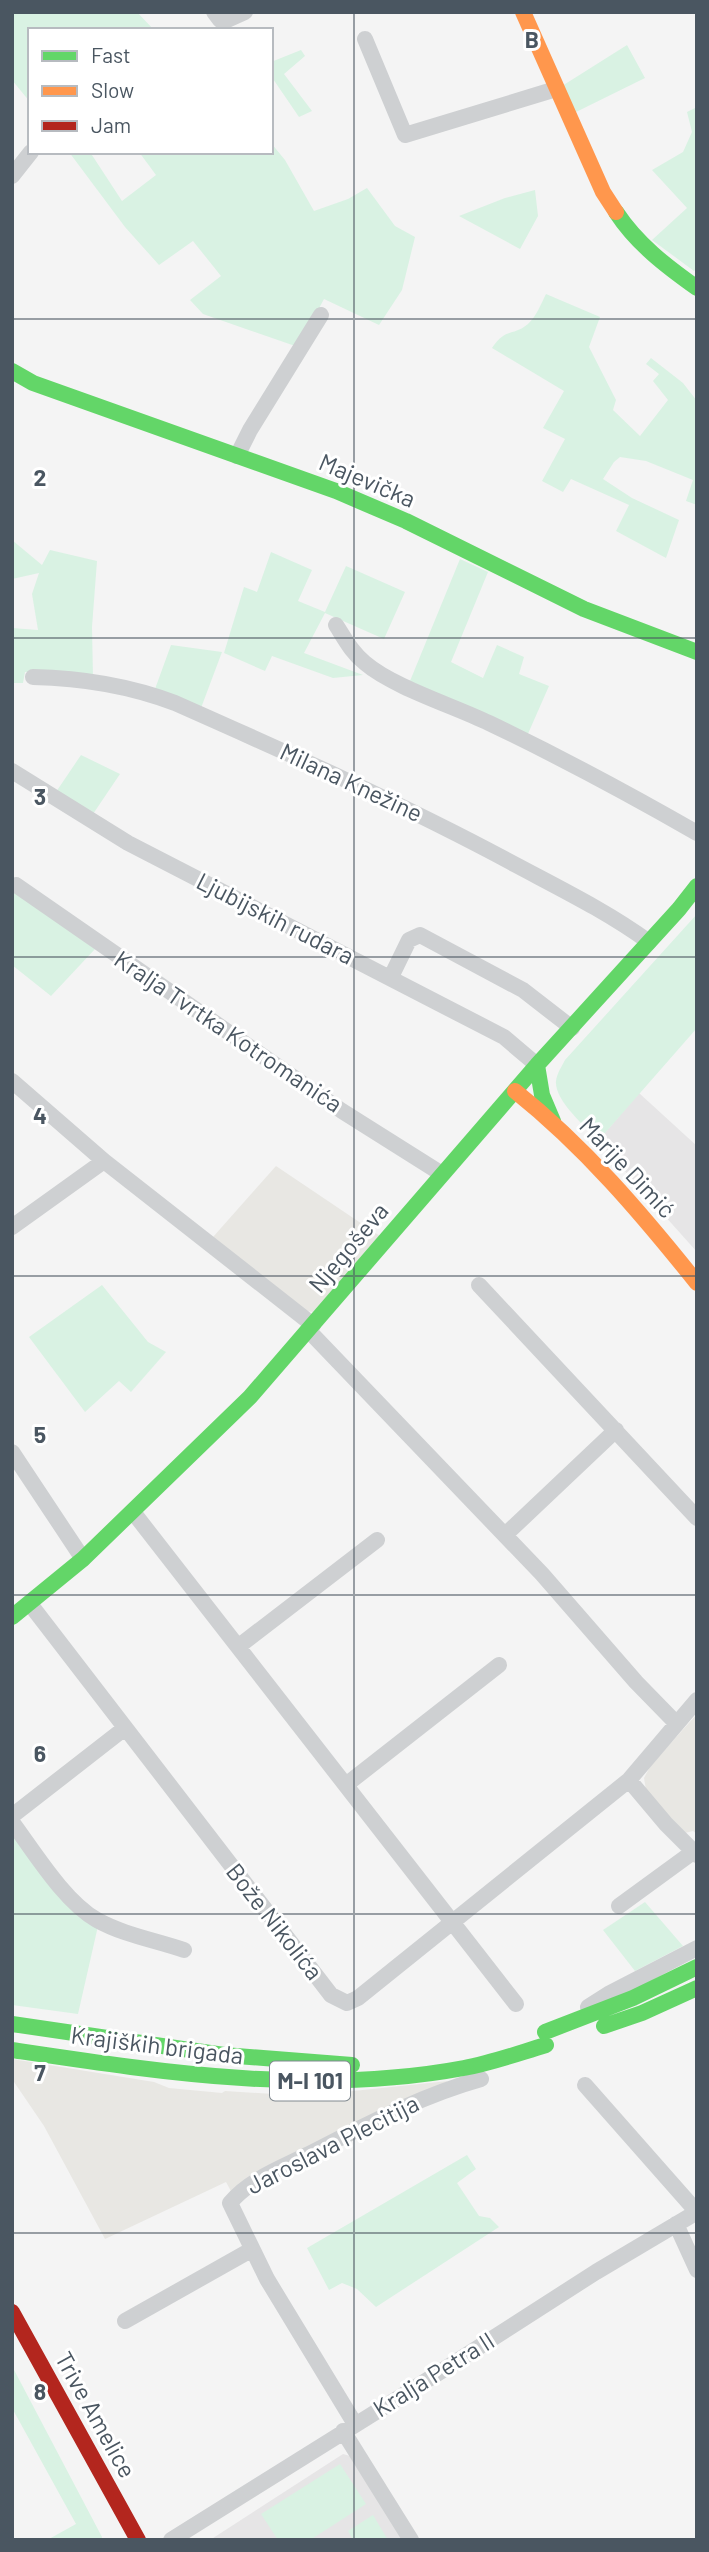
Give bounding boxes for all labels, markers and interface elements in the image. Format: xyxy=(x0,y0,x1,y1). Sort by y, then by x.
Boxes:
text: B xyxy=(525,25,539,53)
legend xyxy=(28,28,273,154)
text: Fast xyxy=(91,42,131,67)
text: Slow xyxy=(91,77,134,102)
text: Jam xyxy=(91,112,131,137)
street label: Majevička xyxy=(315,446,420,513)
text: 2 xyxy=(34,463,46,491)
street label: Milana Knežine xyxy=(276,736,427,827)
text: 3 xyxy=(34,782,46,810)
street label: Ljubijskih rudara xyxy=(192,866,359,970)
street label: Kralja Tvrtka Kotromanića xyxy=(109,944,348,1118)
text: 4 xyxy=(33,1101,47,1129)
street label: Marije Dimić xyxy=(574,1111,682,1223)
street label: Njegoševa xyxy=(302,1196,394,1298)
text: 5 xyxy=(34,1420,46,1448)
text: 6 xyxy=(34,1739,46,1767)
street label: Bože Nikolića xyxy=(221,1857,330,1985)
street label: Krajiških brigada xyxy=(69,2020,245,2069)
text: 7 xyxy=(34,2058,46,2086)
road number: M-I 101 xyxy=(270,2062,350,2100)
street label: Jaroslava Plecitija xyxy=(241,2088,423,2200)
street label: Kralja Petra II xyxy=(367,2325,499,2422)
street label: Trive Amelice xyxy=(50,2346,143,2482)
text: 8 xyxy=(34,2377,46,2405)

